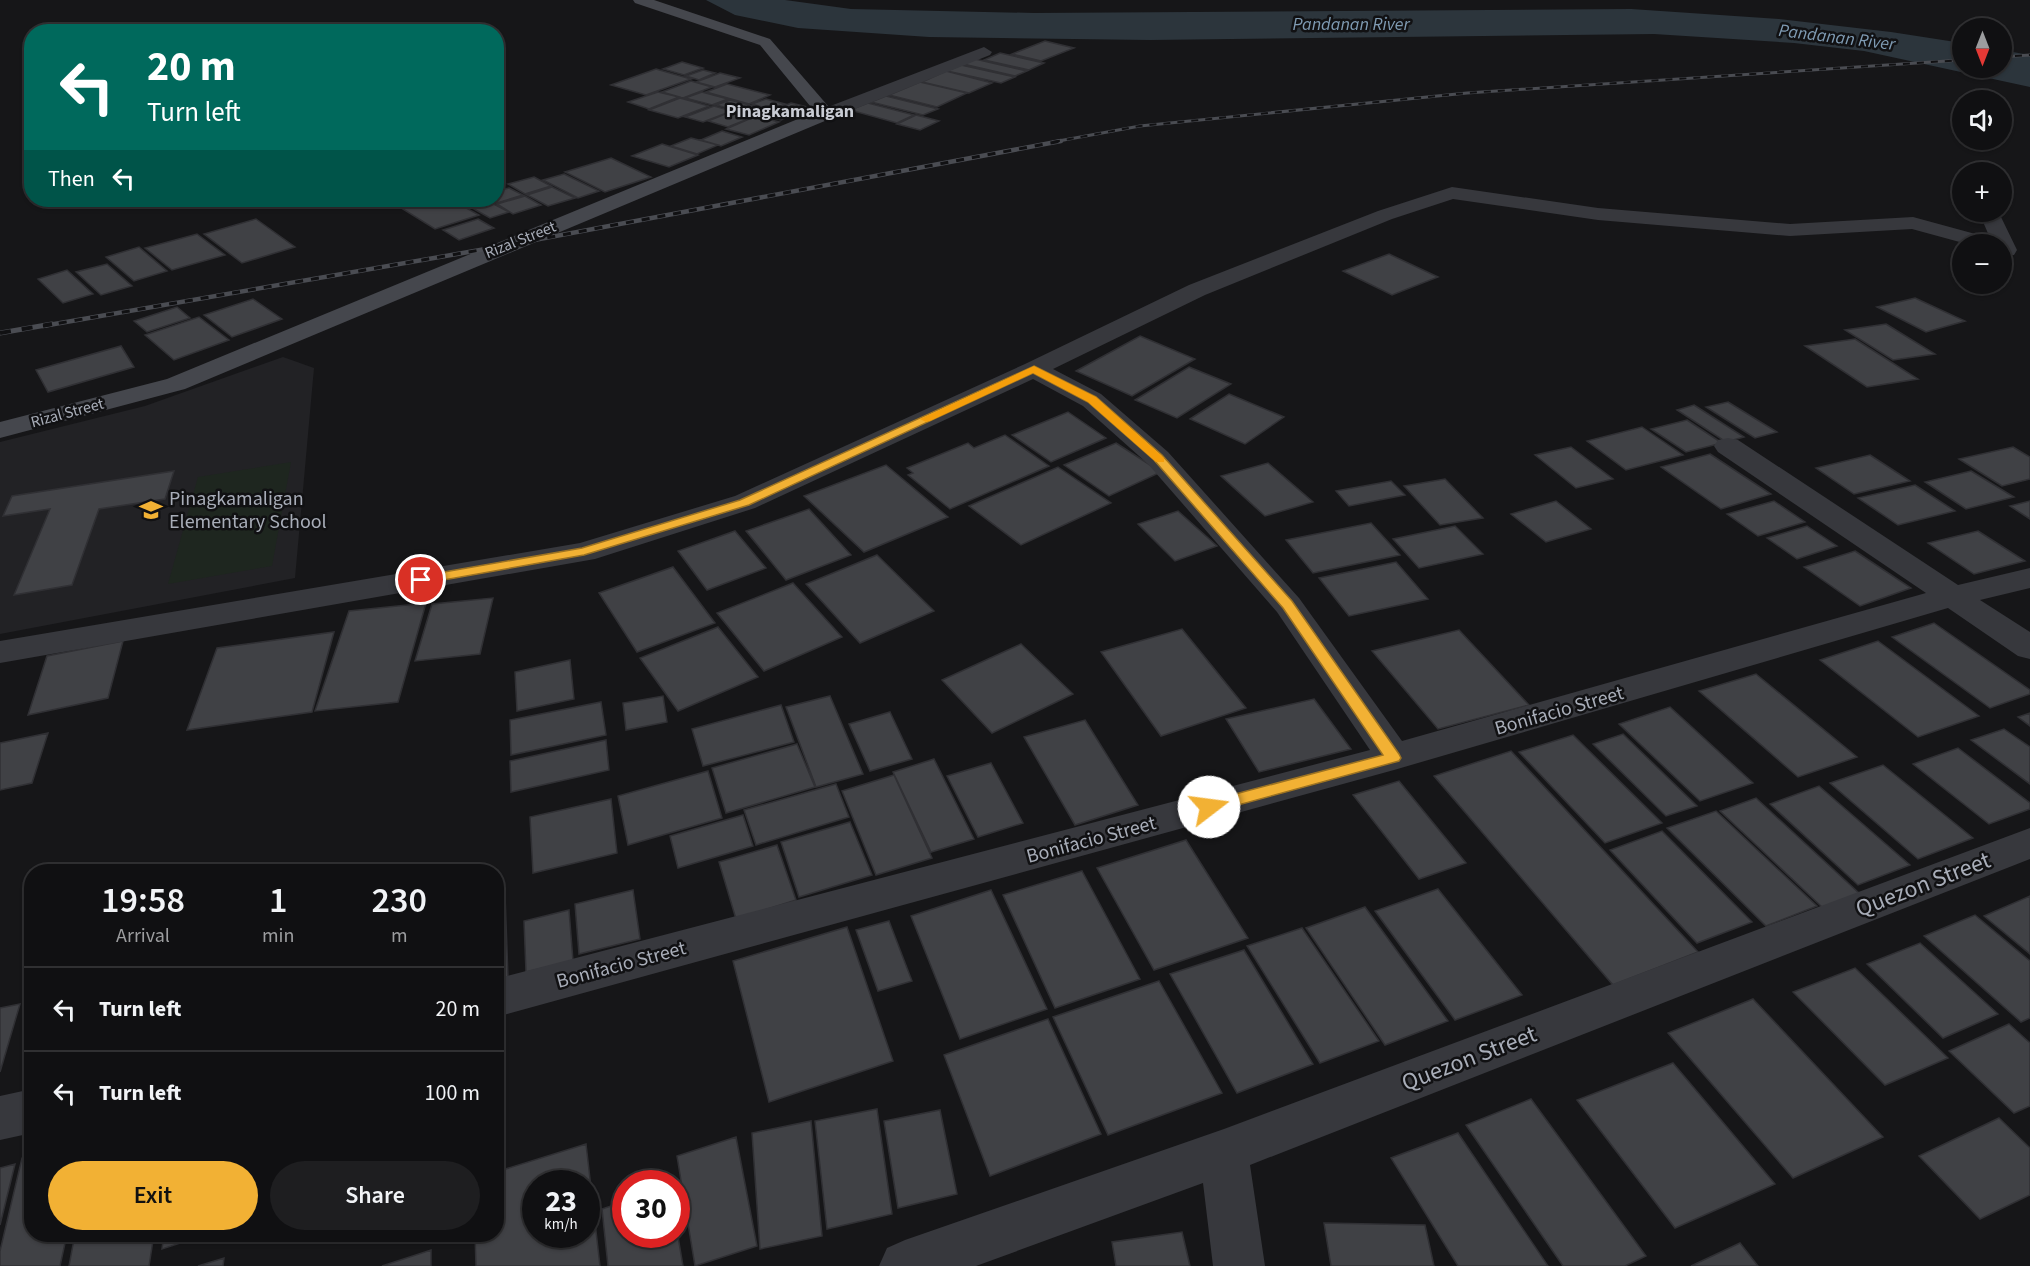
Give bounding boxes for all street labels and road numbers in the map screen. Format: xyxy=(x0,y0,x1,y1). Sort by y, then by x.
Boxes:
street label: Rizal Street xyxy=(482,215,560,264)
street label: Rizal Street xyxy=(28,392,107,433)
street label: Bonifacio Street xyxy=(1492,679,1627,743)
street label: Bonifacio Street xyxy=(1023,809,1159,871)
street label: Quezon Street xyxy=(1851,843,1996,926)
street label: Bonifacio Street xyxy=(553,934,689,996)
street label: Quezon Street xyxy=(1397,1017,1542,1100)

